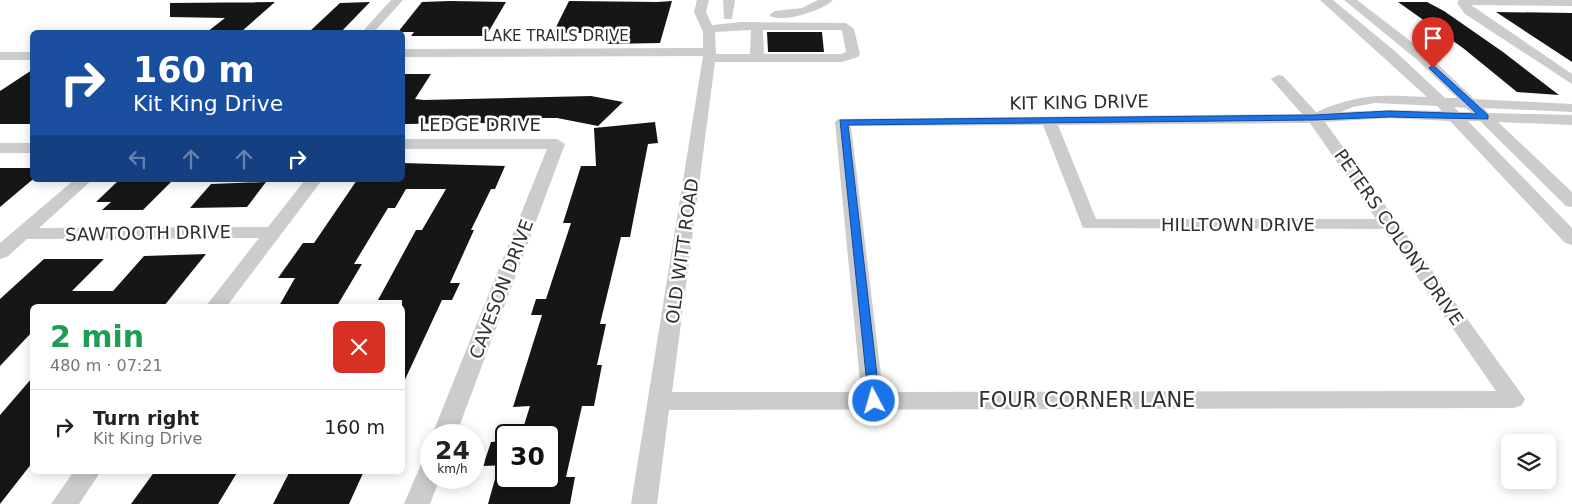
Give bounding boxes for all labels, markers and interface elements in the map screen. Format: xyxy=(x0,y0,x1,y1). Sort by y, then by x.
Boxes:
pin xyxy=(1412,17,1454,68)
icon: arrive xyxy=(1419,24,1447,52)
street label: LAKE TRAILS DRIVE xyxy=(483,27,629,45)
icon: right xyxy=(50,50,115,115)
text: 160 m xyxy=(133,50,255,90)
street label: KIT KING DRIVE xyxy=(1009,90,1149,114)
text: Kit King Drive xyxy=(133,91,283,116)
street label: LEDGE DRIVE xyxy=(419,114,541,135)
icon: left xyxy=(124,145,152,173)
icon: ahead xyxy=(177,145,205,173)
icon: ahead xyxy=(230,145,258,173)
icon: right xyxy=(283,145,311,173)
street label: PETERS COLONY DRIVE xyxy=(1330,145,1468,329)
street label: OLD WITT ROAD xyxy=(661,177,703,325)
street label: HILLTOWN DRIVE xyxy=(1161,214,1315,235)
street label: CAVESON DRIVE xyxy=(465,216,537,362)
street label: SAWTOOTH DRIVE xyxy=(65,221,231,245)
text: 2 min xyxy=(50,319,144,354)
button: close xyxy=(333,321,385,373)
text: 480 m · 07:21 xyxy=(50,356,163,375)
position arrow xyxy=(847,374,899,426)
street label: FOUR CORNER LANE xyxy=(979,388,1195,412)
text: Turn right xyxy=(93,407,199,429)
icon: right xyxy=(50,413,78,441)
text: 160 m xyxy=(324,416,385,438)
speed limit sign: 30 xyxy=(495,424,560,489)
text: Kit King Drive xyxy=(93,429,202,448)
map controls xyxy=(1501,434,1556,489)
button: layers xyxy=(1501,434,1556,489)
text: 24 xyxy=(435,436,470,465)
text: km/h xyxy=(437,462,468,476)

